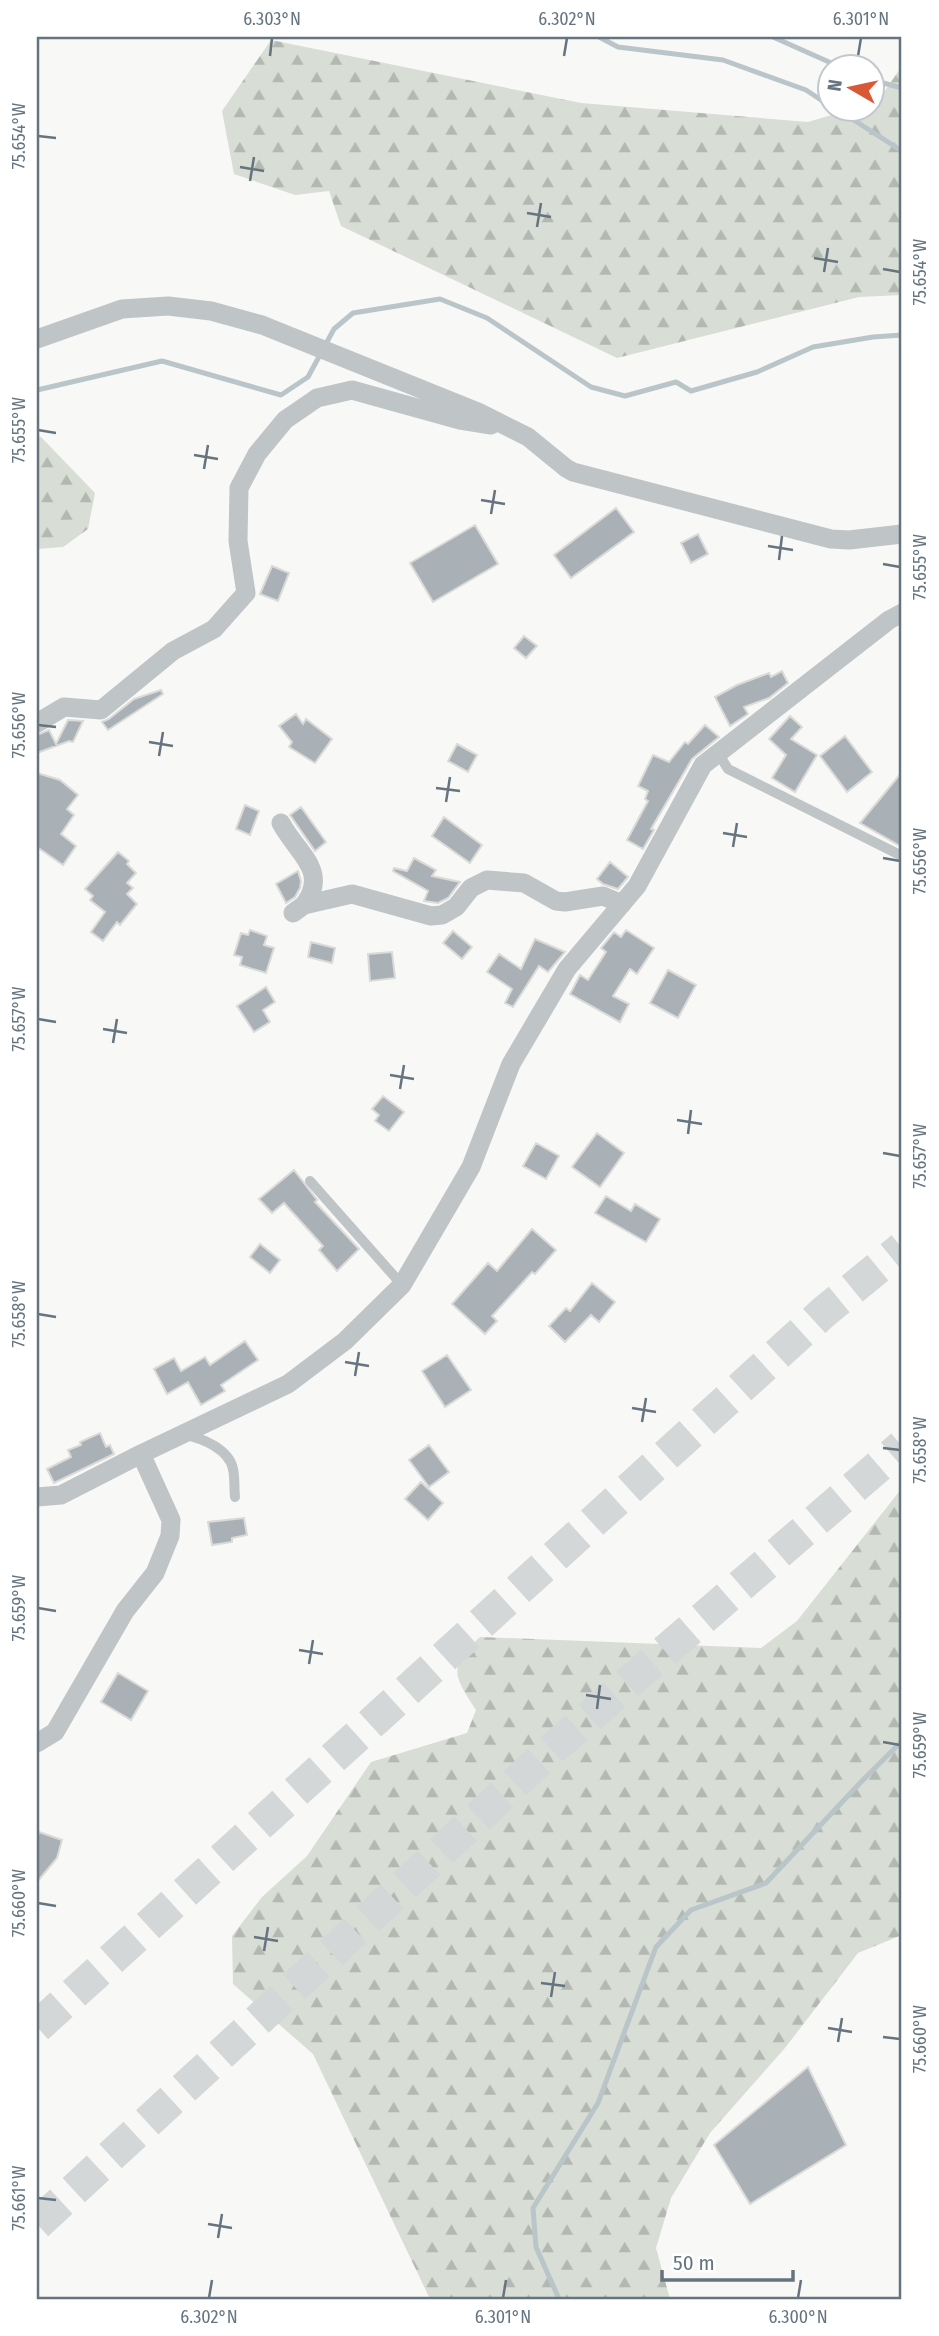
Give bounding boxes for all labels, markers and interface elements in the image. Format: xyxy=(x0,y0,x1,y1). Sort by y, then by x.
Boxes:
text: 6.303°N xyxy=(243,8,301,30)
text: 6.302°N xyxy=(538,8,596,30)
text: 6.301°N xyxy=(833,8,889,30)
north arrow xyxy=(816,52,886,122)
text: N xyxy=(822,78,847,93)
text: 75.654°W xyxy=(8,102,30,169)
text: 75.654°W xyxy=(909,238,931,305)
text: 75.655°W xyxy=(8,397,30,463)
text: 75.655°W xyxy=(909,534,931,600)
text: 75.656°W xyxy=(8,691,30,758)
text: 75.656°W xyxy=(909,827,931,894)
text: 75.657°W xyxy=(8,986,30,1052)
text: 75.657°W xyxy=(909,1123,931,1189)
text: 75.658°W xyxy=(8,1280,30,1347)
text: 75.658°W xyxy=(909,1416,931,1483)
text: 75.659°W xyxy=(8,1574,30,1641)
text: 75.659°W xyxy=(909,1711,931,1778)
text: 75.660°W xyxy=(8,1868,30,1937)
text: 75.660°W xyxy=(909,2004,931,2073)
text: 75.661°W xyxy=(8,2165,30,2230)
scale bar xyxy=(662,2238,794,2282)
text: 50 m xyxy=(673,2250,715,2276)
text: 6.302°N xyxy=(180,2306,238,2328)
text: 6.301°N xyxy=(475,2306,531,2328)
text: 6.300°N xyxy=(768,2306,828,2328)

